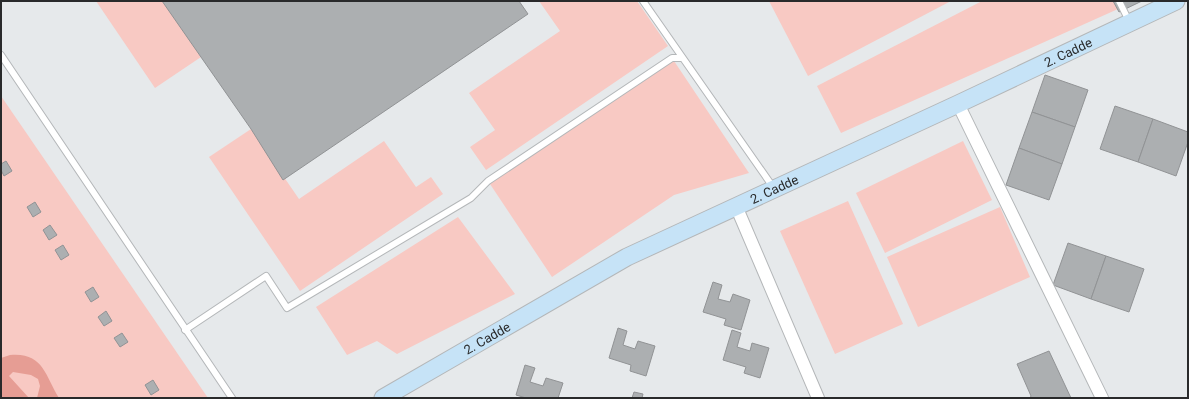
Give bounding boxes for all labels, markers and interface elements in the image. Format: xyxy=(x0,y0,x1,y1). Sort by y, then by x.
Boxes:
street label: 2. Cadde xyxy=(1042,34,1094,70)
street label: 2. Cadde xyxy=(748,171,801,206)
street label: 2. Cadde xyxy=(461,319,513,357)

